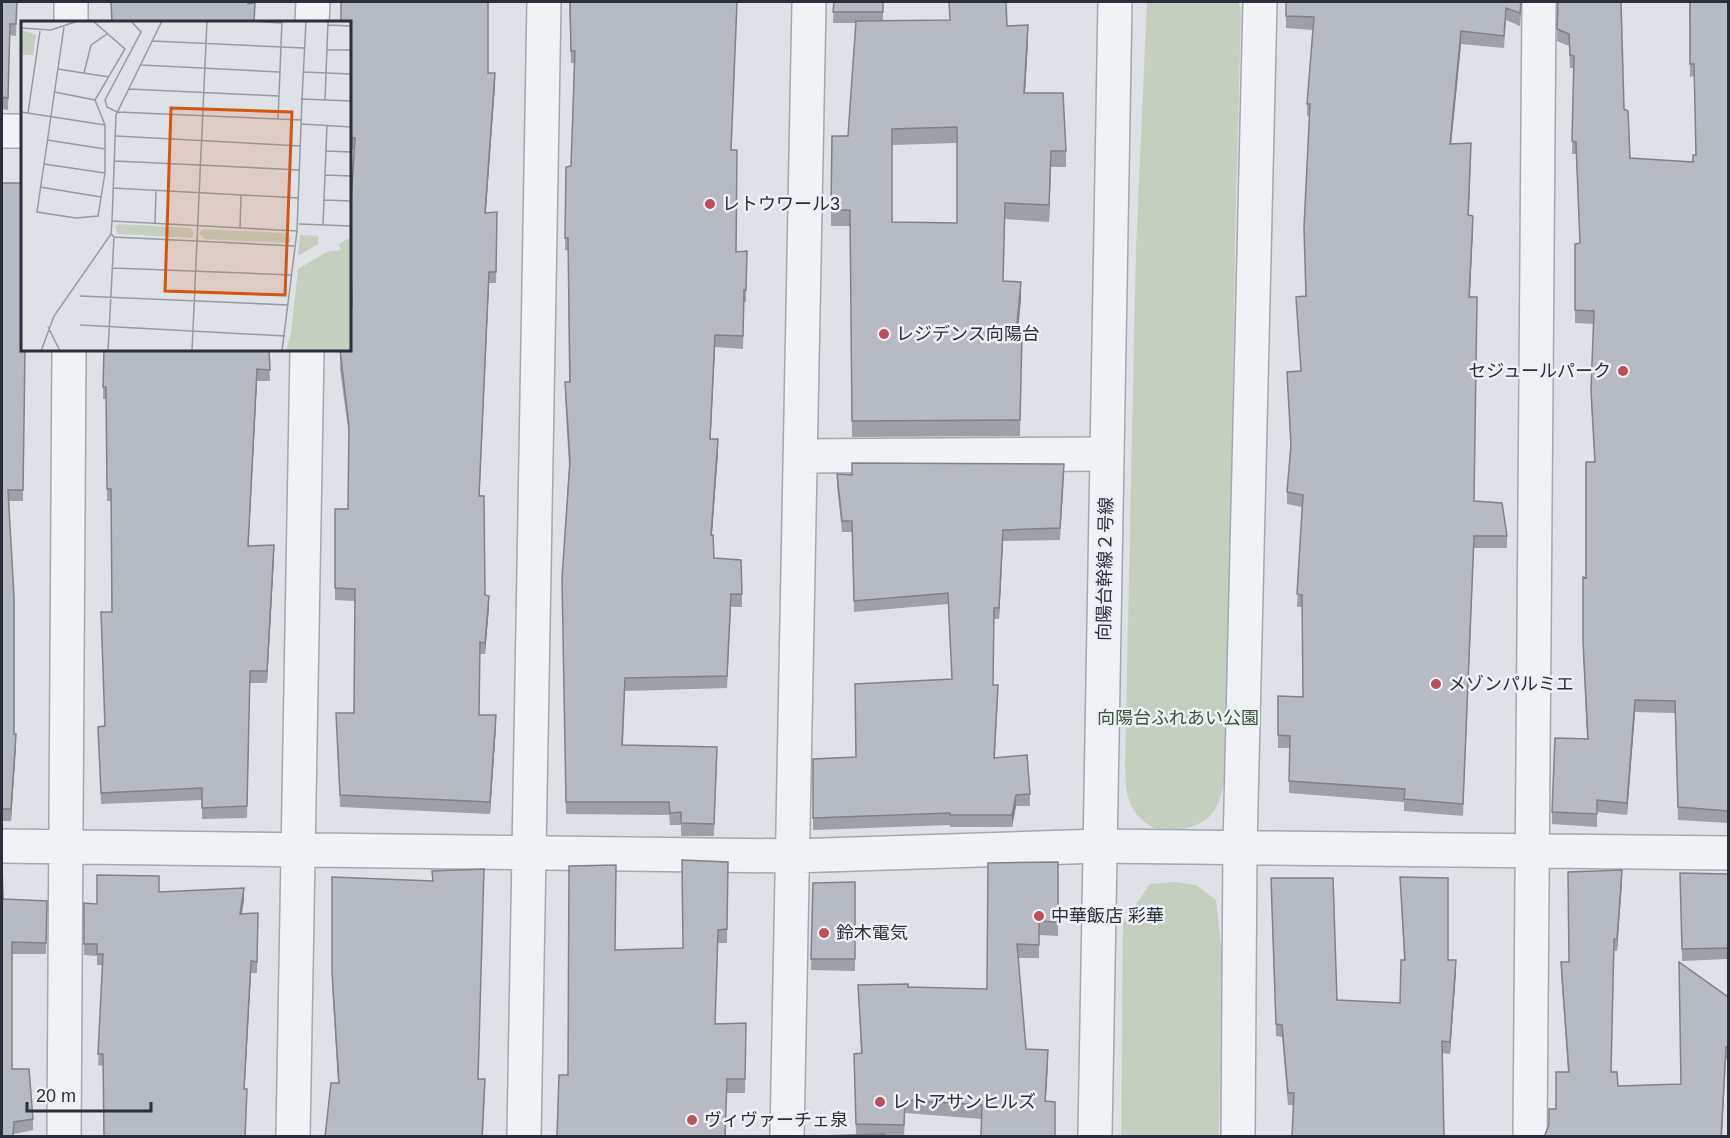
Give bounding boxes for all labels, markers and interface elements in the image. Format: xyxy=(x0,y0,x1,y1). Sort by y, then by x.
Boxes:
inset map xyxy=(21,21,351,351)
place label: レトウワール3 xyxy=(722,194,840,214)
marker: レトウワール3 xyxy=(703,197,717,211)
place label: レジデンス向陽台 xyxy=(896,324,1040,344)
marker: レジデンス向陽台 xyxy=(877,327,891,341)
place label: セジュールパーク xyxy=(1468,361,1611,381)
marker: セジュールパーク xyxy=(1616,364,1630,378)
street label: 向陽台幹線２号線 xyxy=(1094,497,1116,641)
place label: メゾンパルミエ xyxy=(1448,674,1574,694)
marker: メゾンパルミエ xyxy=(1429,677,1443,691)
park label: 向陽台ふれあい公園 xyxy=(1097,708,1259,728)
place label: 中華飯店 彩華 xyxy=(1051,906,1164,926)
marker: 中華飯店 彩華 xyxy=(1032,909,1046,923)
place label: 鈴木電気 xyxy=(836,923,908,943)
marker: 鈴木電気 xyxy=(817,926,831,940)
scale bar xyxy=(27,1075,152,1113)
text: 20 m xyxy=(36,1086,76,1106)
place label: レトアサンヒルズ xyxy=(892,1092,1036,1112)
marker: レトアサンヒルズ xyxy=(873,1095,887,1109)
place label: ヴィヴァーチェ泉 xyxy=(704,1110,848,1130)
marker: ヴィヴァーチェ泉 xyxy=(685,1113,699,1127)

